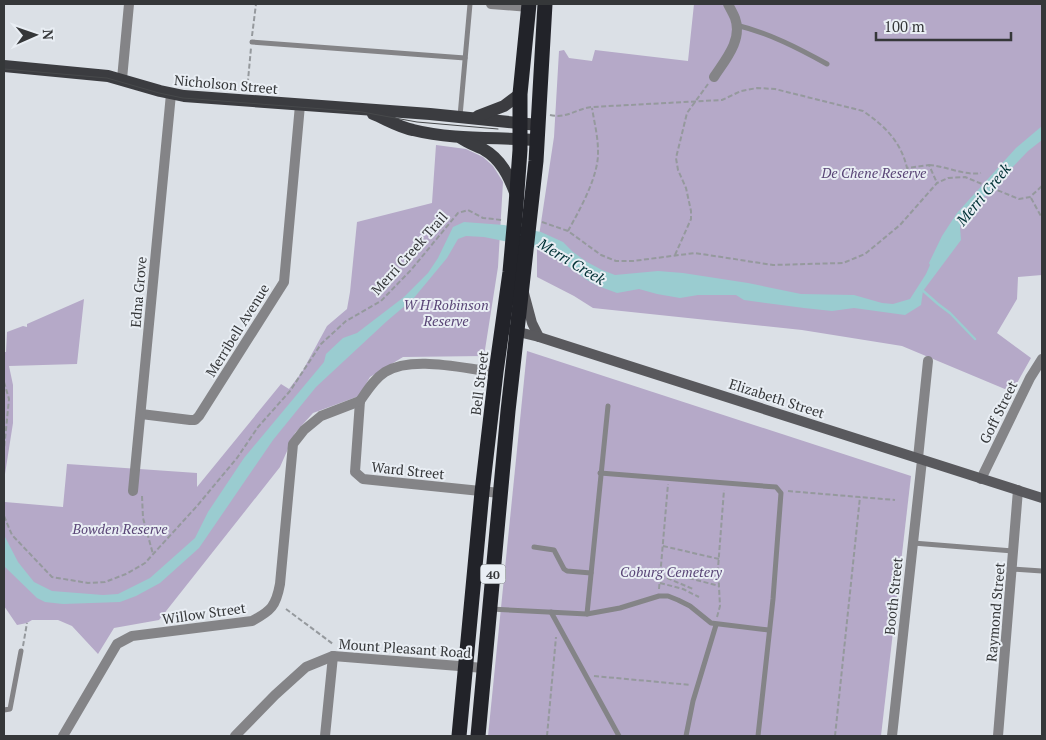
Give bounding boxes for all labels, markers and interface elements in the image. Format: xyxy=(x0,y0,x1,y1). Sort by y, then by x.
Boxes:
north arrow xyxy=(10,10,60,60)
scale bar xyxy=(876,10,1011,42)
text: 100 m xyxy=(884,16,925,36)
text: N xyxy=(39,29,58,41)
street label: Nicholson Street xyxy=(173,70,279,98)
water label: Merri Creek xyxy=(951,158,1015,230)
park label: De Chene Reserve xyxy=(821,163,927,182)
street label: Merri Creek Trail xyxy=(367,207,451,299)
water label: Merri Creek xyxy=(534,233,610,289)
street label: Edna Grove xyxy=(125,256,151,328)
street label: Merribell Avenue xyxy=(201,280,273,380)
park label: W H Robinson Reserve xyxy=(403,295,489,330)
street label: Bell Street xyxy=(466,349,492,416)
street label: Elizabeth Street xyxy=(727,374,828,423)
street label: Goff Street xyxy=(975,377,1022,447)
street label: Ward Street xyxy=(371,457,446,483)
park label: Bowden Reserve xyxy=(71,519,168,538)
street label: Booth Street xyxy=(879,555,907,636)
street label: Raymond Street xyxy=(981,561,1009,663)
park label: Coburg Cemetery xyxy=(620,562,723,581)
road number: 40 xyxy=(480,564,506,584)
street label: Willow Street xyxy=(161,598,248,628)
street label: Mount Pleasant Road xyxy=(338,634,472,662)

